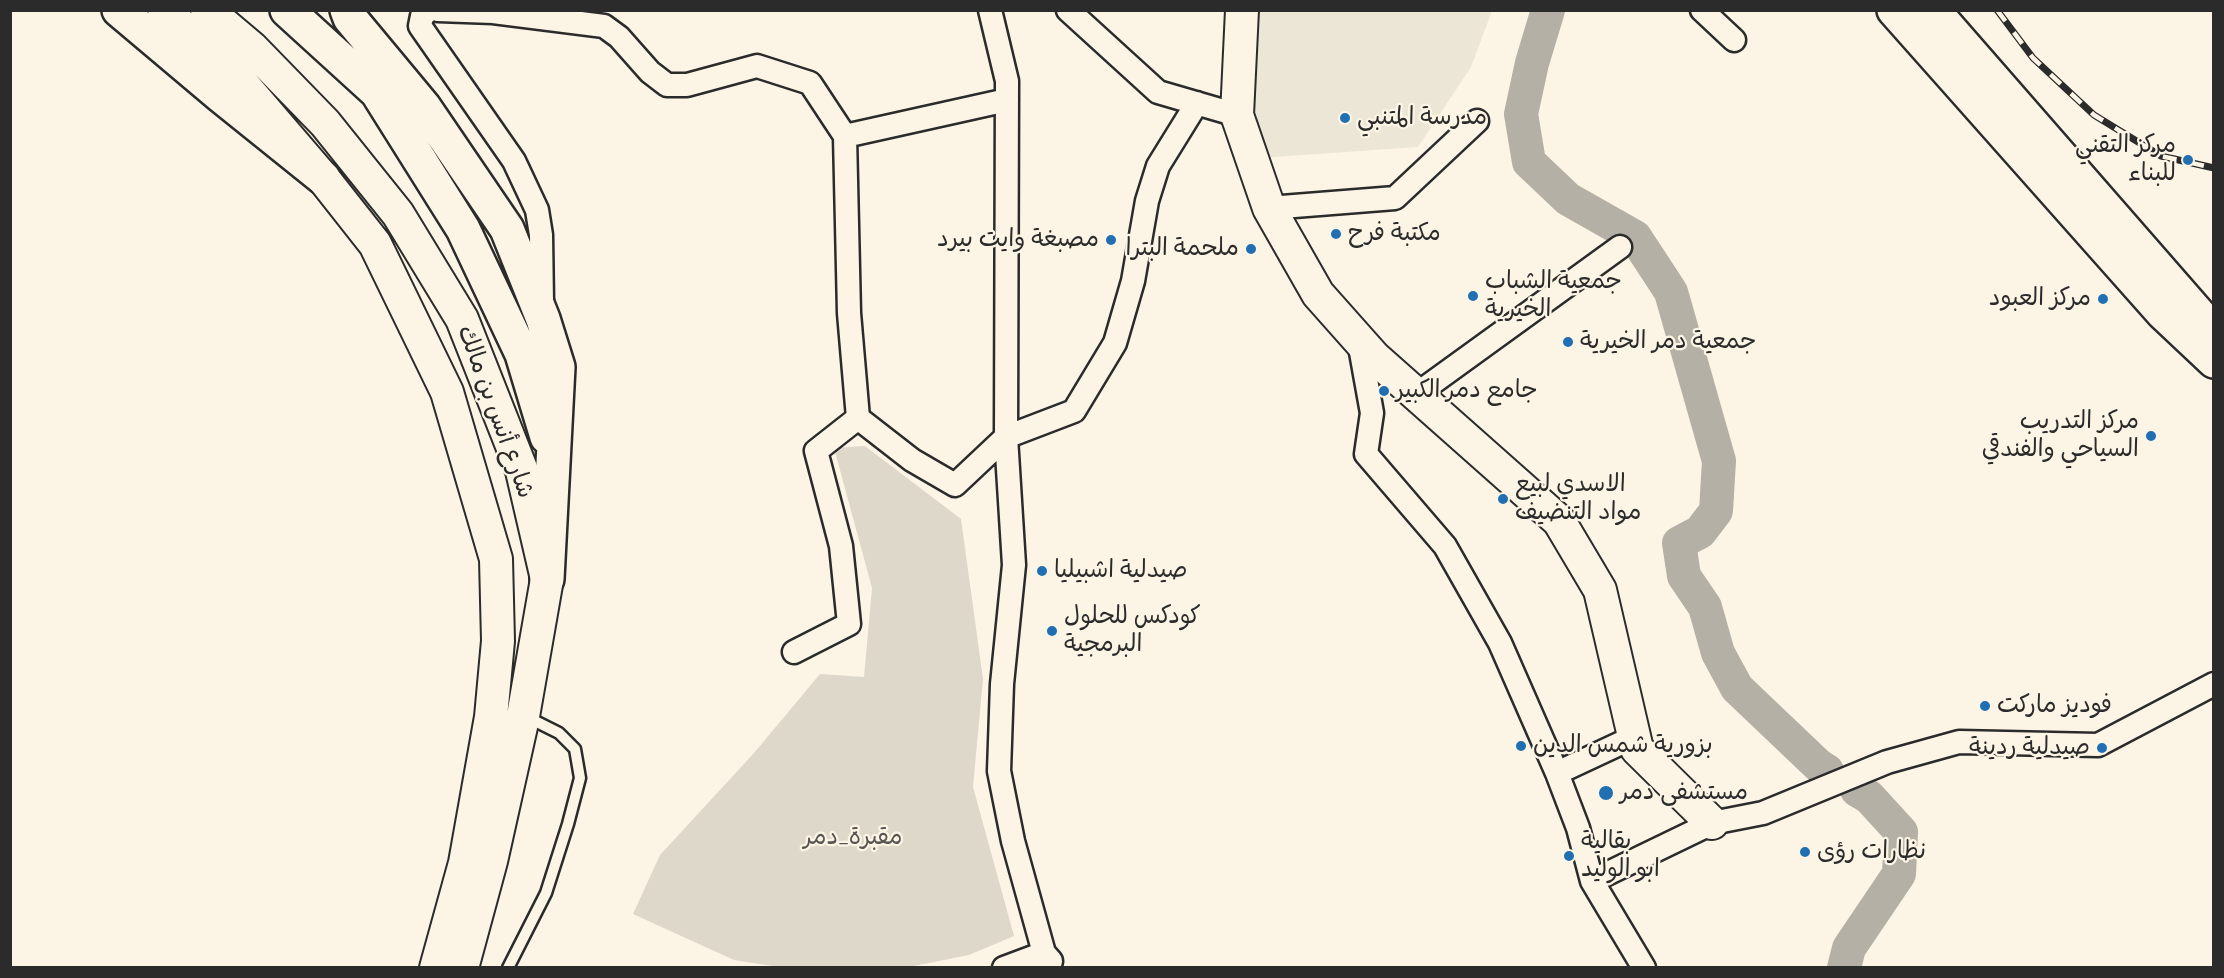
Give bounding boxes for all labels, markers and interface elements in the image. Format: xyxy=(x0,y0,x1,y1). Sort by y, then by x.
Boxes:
place label: مدرسة المتنبي xyxy=(1357,104,1487,132)
marker: مدرسة المتنبي xyxy=(1338,111,1352,125)
place label: مركز التقني للبناء xyxy=(2075,132,2176,188)
marker: مركز التقني للبناء xyxy=(2181,153,2195,167)
place label: مكتبة فرح xyxy=(1348,220,1441,248)
place label: مصبغة وايت بيرد xyxy=(937,226,1099,254)
marker: مكتبة فرح xyxy=(1329,227,1343,241)
marker: مصبغة وايت بيرد xyxy=(1104,233,1118,247)
place label: ملحمة البترا xyxy=(1126,235,1239,263)
marker: ملحمة البترا xyxy=(1244,242,1258,256)
place label: جمعية الشباب الخيرية xyxy=(1485,268,1622,324)
place label: مركز العبود xyxy=(1989,285,2091,313)
marker: جمعية الشباب الخيرية xyxy=(1466,289,1480,303)
marker: مركز العبود xyxy=(2096,292,2110,306)
street label: شارع أنس بن مالك xyxy=(450,322,540,502)
place label: جمعية دمر الخيرية xyxy=(1580,328,1757,356)
marker: جمعية دمر الخيرية xyxy=(1561,335,1575,349)
place label: جامع دمر الكبير xyxy=(1396,377,1538,405)
marker: جامع دمر الكبير xyxy=(1377,384,1391,398)
place label: مركز التدريب السياحي والفندقي xyxy=(1982,408,2139,464)
marker: مركز التدريب السياحي والفندقي xyxy=(2144,429,2158,443)
place label: الاسدي لبيع مواد التنضيف xyxy=(1515,471,1641,527)
marker: الاسدي لبيع مواد التنضيف xyxy=(1496,492,1510,506)
place label: صيدلية اشبيليا xyxy=(1054,557,1188,585)
marker: صيدلية اشبيليا xyxy=(1035,564,1049,578)
place label: كودكس للحلول البرمجية xyxy=(1064,603,1201,659)
marker: كودكس للحلول البرمجية xyxy=(1045,624,1059,638)
place label: فوديز ماركت xyxy=(1997,692,2112,720)
marker: فوديز ماركت xyxy=(1978,699,1992,713)
place label: بزورية شمس الدين xyxy=(1533,732,1713,760)
place label: صيدلية ردينة xyxy=(1969,734,2090,762)
marker: بزورية شمس الدين xyxy=(1514,739,1528,753)
marker: صيدلية ردينة xyxy=(2095,741,2109,755)
place label: مستشفى دمر xyxy=(1620,779,1748,807)
marker: مستشفى دمر xyxy=(1597,784,1615,802)
park label: مقبرة_دمر xyxy=(804,824,902,852)
place label: بقالية ابو الوليد xyxy=(1581,828,1660,884)
place label: نظارات رؤى xyxy=(1817,838,1926,866)
marker: نظارات رؤى xyxy=(1798,845,1812,859)
marker: بقالية ابو الوليد xyxy=(1562,849,1576,863)

